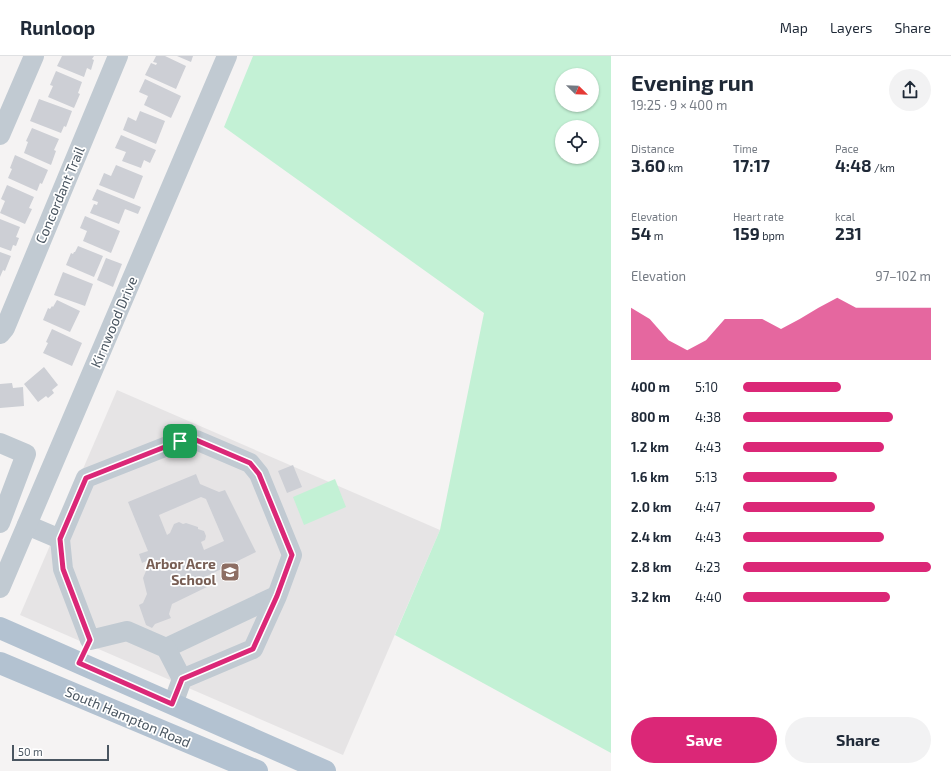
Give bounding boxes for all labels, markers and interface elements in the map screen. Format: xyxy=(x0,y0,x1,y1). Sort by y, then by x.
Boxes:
text: Runloop xyxy=(20,16,95,39)
text: Map xyxy=(780,19,808,36)
text: Layers xyxy=(830,19,872,36)
text: Share xyxy=(894,19,931,36)
north arrow xyxy=(555,68,599,112)
map controls xyxy=(555,68,599,164)
text: Evening run xyxy=(631,69,754,95)
button: share xyxy=(889,69,931,111)
text: 19:25 · 9 × 400 m xyxy=(631,97,727,113)
button: locate xyxy=(555,120,599,164)
text: Distance xyxy=(631,142,674,155)
text: Time xyxy=(733,142,758,155)
text: Pace xyxy=(835,142,859,155)
street label: Concordant Trail xyxy=(31,143,88,246)
text: 3.60 xyxy=(631,155,666,175)
text: 17:17 xyxy=(733,155,770,175)
text: 4:48 xyxy=(835,155,872,175)
text: km xyxy=(666,161,683,174)
text: /km xyxy=(872,161,895,174)
text: Elevation xyxy=(631,210,678,223)
text: Heart rate xyxy=(733,210,784,223)
text: kcal xyxy=(835,210,855,223)
text: 54 xyxy=(631,223,651,243)
text: 159 xyxy=(733,223,760,243)
text: 231 xyxy=(835,223,862,243)
text: m xyxy=(651,229,663,242)
text: bpm xyxy=(760,229,785,242)
text: Elevation xyxy=(631,268,686,284)
text: 97–102 m xyxy=(875,268,931,284)
street label: Kirnwood Drive xyxy=(87,274,140,370)
text: 400 m xyxy=(631,379,670,395)
text: 5:10 xyxy=(695,379,718,395)
text: 800 m xyxy=(631,409,670,425)
text: 4:38 xyxy=(695,409,721,425)
pin xyxy=(163,424,197,458)
icon: arrive xyxy=(169,430,191,452)
text: 1.2 km xyxy=(631,439,669,455)
text: 4:43 xyxy=(695,439,721,455)
text: 1.6 km xyxy=(631,469,669,485)
text: 5:13 xyxy=(695,469,717,485)
text: 2.0 km xyxy=(631,499,671,515)
text: 4:47 xyxy=(695,499,721,515)
text: 2.4 km xyxy=(631,529,671,545)
text: 4:43 xyxy=(695,529,721,545)
place label: Arbor Acre School xyxy=(146,555,216,588)
text: 2.8 km xyxy=(631,559,671,575)
text: 4:23 xyxy=(695,559,721,575)
school or university icon: Arbor Acre School xyxy=(219,561,241,583)
text: 3.2 km xyxy=(631,589,671,605)
text: 4:40 xyxy=(695,589,722,605)
street label: South Hampton Road xyxy=(63,682,193,751)
button: Save xyxy=(631,717,777,763)
button: Share xyxy=(785,717,931,763)
scale bar xyxy=(12,743,109,762)
text: 50 m xyxy=(18,745,43,758)

